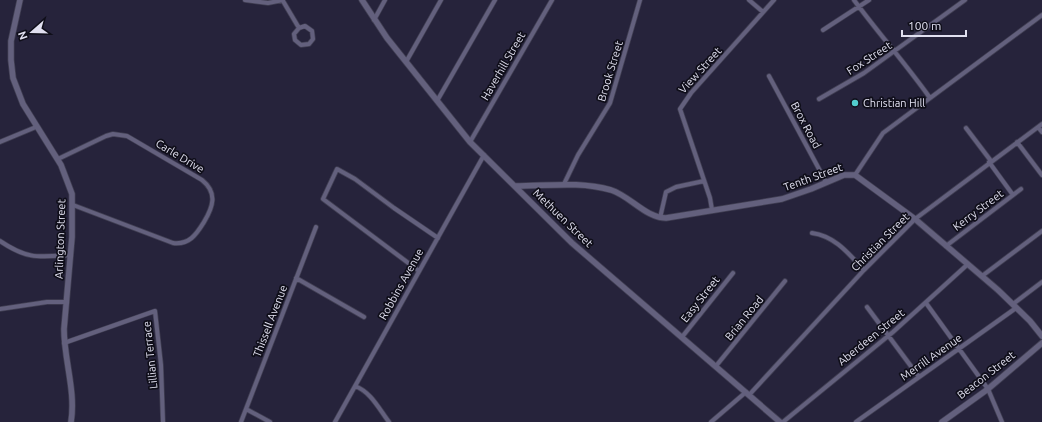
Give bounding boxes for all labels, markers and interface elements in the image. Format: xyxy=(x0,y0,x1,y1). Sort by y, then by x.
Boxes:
north arrow xyxy=(12,12,52,52)
scale bar xyxy=(902,12,966,38)
text: 100 m xyxy=(908,19,941,32)
street label: Haverhill Street xyxy=(479,29,528,102)
text: N xyxy=(16,30,30,41)
street label: Brook Street xyxy=(595,39,625,103)
street label: Fox Street xyxy=(844,39,894,77)
street label: View Street xyxy=(676,44,724,96)
place label: Christian Hill xyxy=(863,97,925,109)
marker: Christian Hill xyxy=(850,98,860,108)
street label: Brox Road xyxy=(789,100,823,150)
street label: Carle Drive xyxy=(154,137,206,175)
street label: Tenth Street xyxy=(782,161,845,193)
street label: Methuen Street xyxy=(531,187,596,250)
street label: Kerry Street xyxy=(951,187,1006,233)
street label: Arlington Street xyxy=(53,198,67,279)
street label: Christian Street xyxy=(849,210,912,273)
street label: Robbins Avenue xyxy=(376,246,426,322)
street label: Easy Street xyxy=(678,273,722,324)
street label: Thissell Avenue xyxy=(251,283,289,359)
street label: Brian Road xyxy=(722,293,766,343)
street label: Aberdeen Street xyxy=(835,306,907,367)
street label: Lillian Terrace xyxy=(140,321,160,389)
street label: Merrill Avenue xyxy=(898,331,964,383)
street label: Beacon Street xyxy=(955,348,1018,401)

